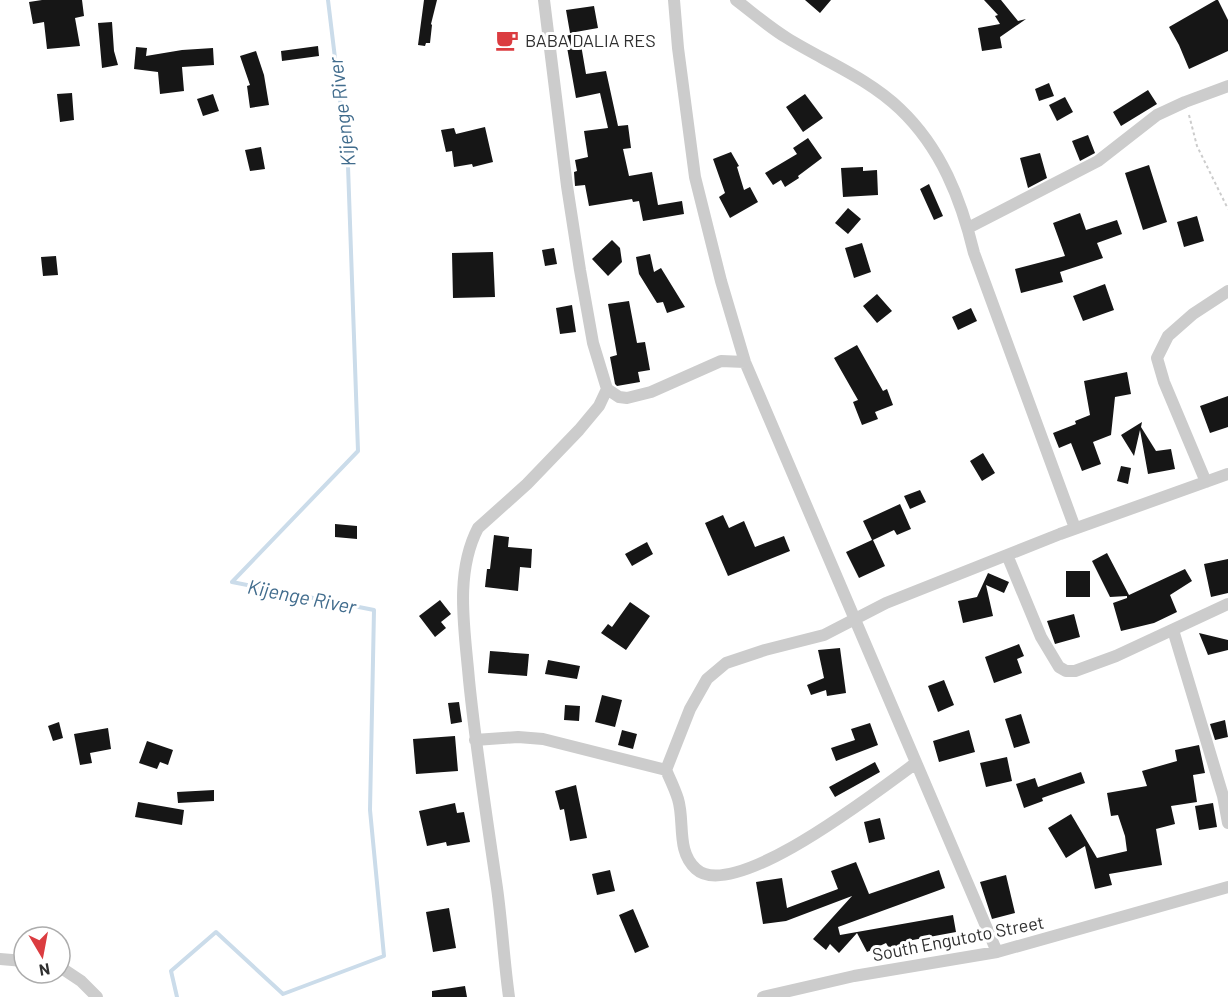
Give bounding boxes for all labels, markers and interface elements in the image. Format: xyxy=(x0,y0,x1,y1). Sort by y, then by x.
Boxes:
cafe icon: BABA DALIA RES xyxy=(494,27,520,53)
place label: BABA DALIA RES xyxy=(525,29,656,51)
water label: Kijenge River xyxy=(322,55,360,168)
water label: Kijenge River xyxy=(246,574,359,618)
street label: South Engutoto Street xyxy=(870,911,1046,965)
north arrow xyxy=(12,925,72,985)
text: N xyxy=(38,960,52,981)

